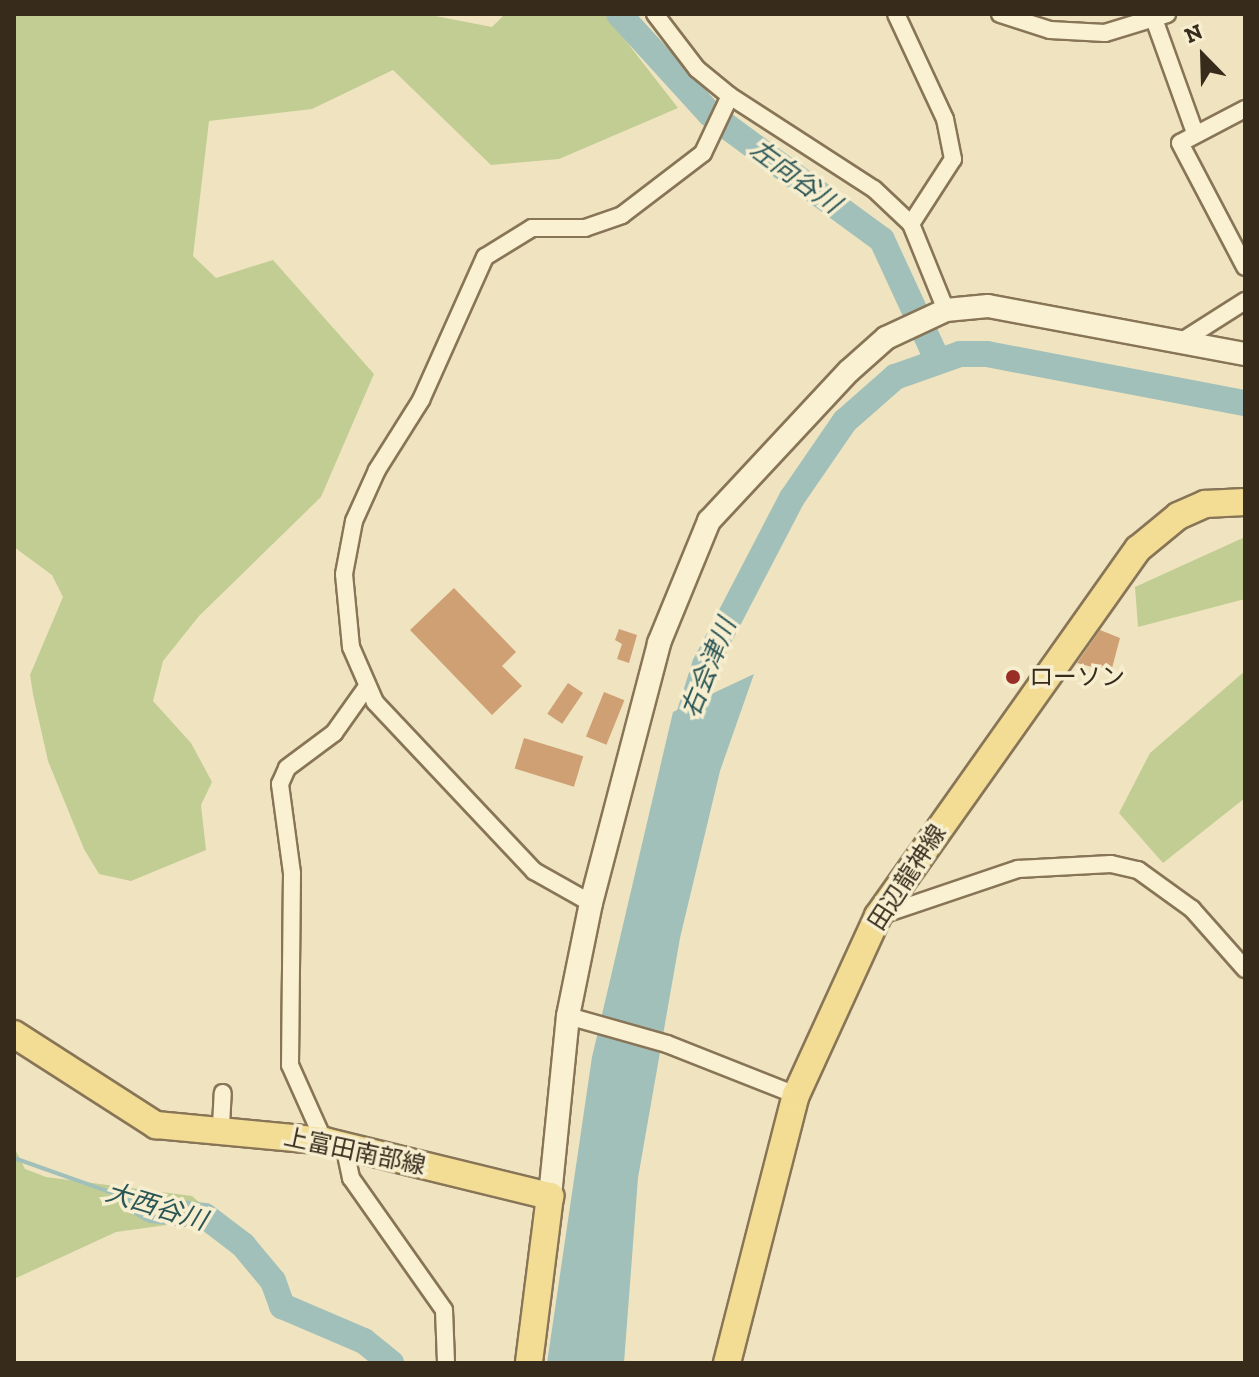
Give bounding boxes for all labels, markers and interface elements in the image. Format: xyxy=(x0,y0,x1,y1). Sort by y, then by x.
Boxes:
north arrow xyxy=(1163,16,1243,96)
text: N xyxy=(1180,18,1206,49)
water label: 左向谷川 xyxy=(744,134,846,220)
water label: 右会津川 xyxy=(675,614,743,722)
place label: ローソン xyxy=(1029,663,1125,691)
marker: ローソン xyxy=(1004,668,1022,686)
street label: 田辺龍神線 xyxy=(862,819,952,935)
street label: 上富田南部線 xyxy=(282,1122,428,1180)
water label: 大西谷川 xyxy=(102,1177,210,1237)

